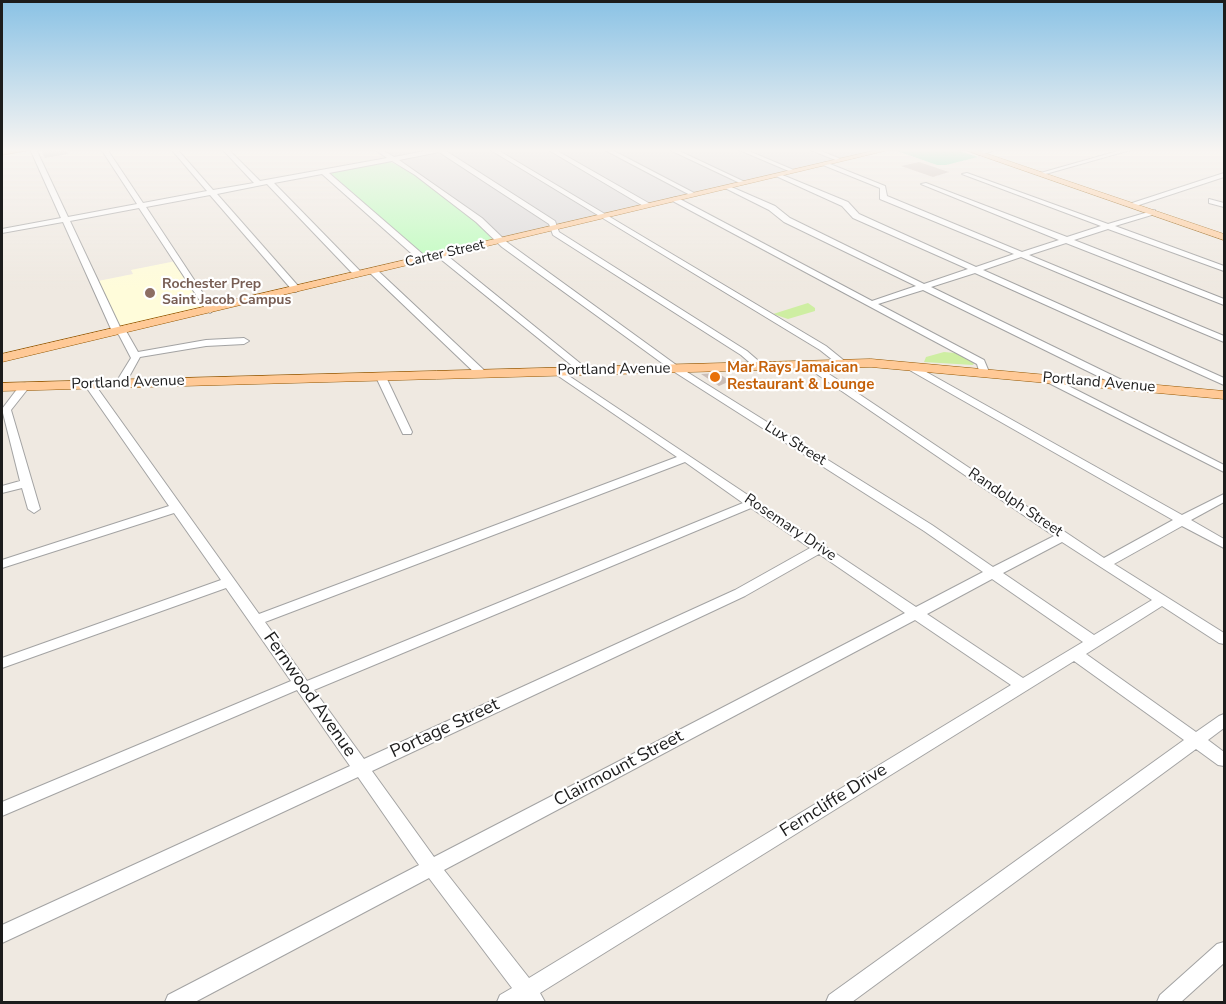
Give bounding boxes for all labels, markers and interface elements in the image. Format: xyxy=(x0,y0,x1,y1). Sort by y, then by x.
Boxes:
street label: Carter Street xyxy=(404,237,486,271)
place label: Rochester Prep Saint Jacob Campus xyxy=(162,277,291,310)
marker: Rochester Prep Saint Jacob Campus xyxy=(143,286,157,300)
place label: Mar Rays Jamaican Restaurant & Lounge xyxy=(727,359,874,394)
street label: Portland Avenue xyxy=(557,360,671,380)
street label: Portland Avenue xyxy=(1042,369,1156,397)
marker: Mar Rays Jamaican Restaurant & Lounge xyxy=(708,370,722,384)
street label: Portland Avenue xyxy=(71,372,185,394)
street label: Lux Street xyxy=(761,418,829,470)
street label: Randolph Street xyxy=(964,465,1066,541)
street label: Rosemary Drive xyxy=(741,491,839,565)
street label: Fernwood Avenue xyxy=(258,629,360,761)
street label: Portage Street xyxy=(387,694,503,764)
street label: Clairmount Street xyxy=(551,726,687,812)
street label: Ferncliffe Drive xyxy=(777,760,891,842)

